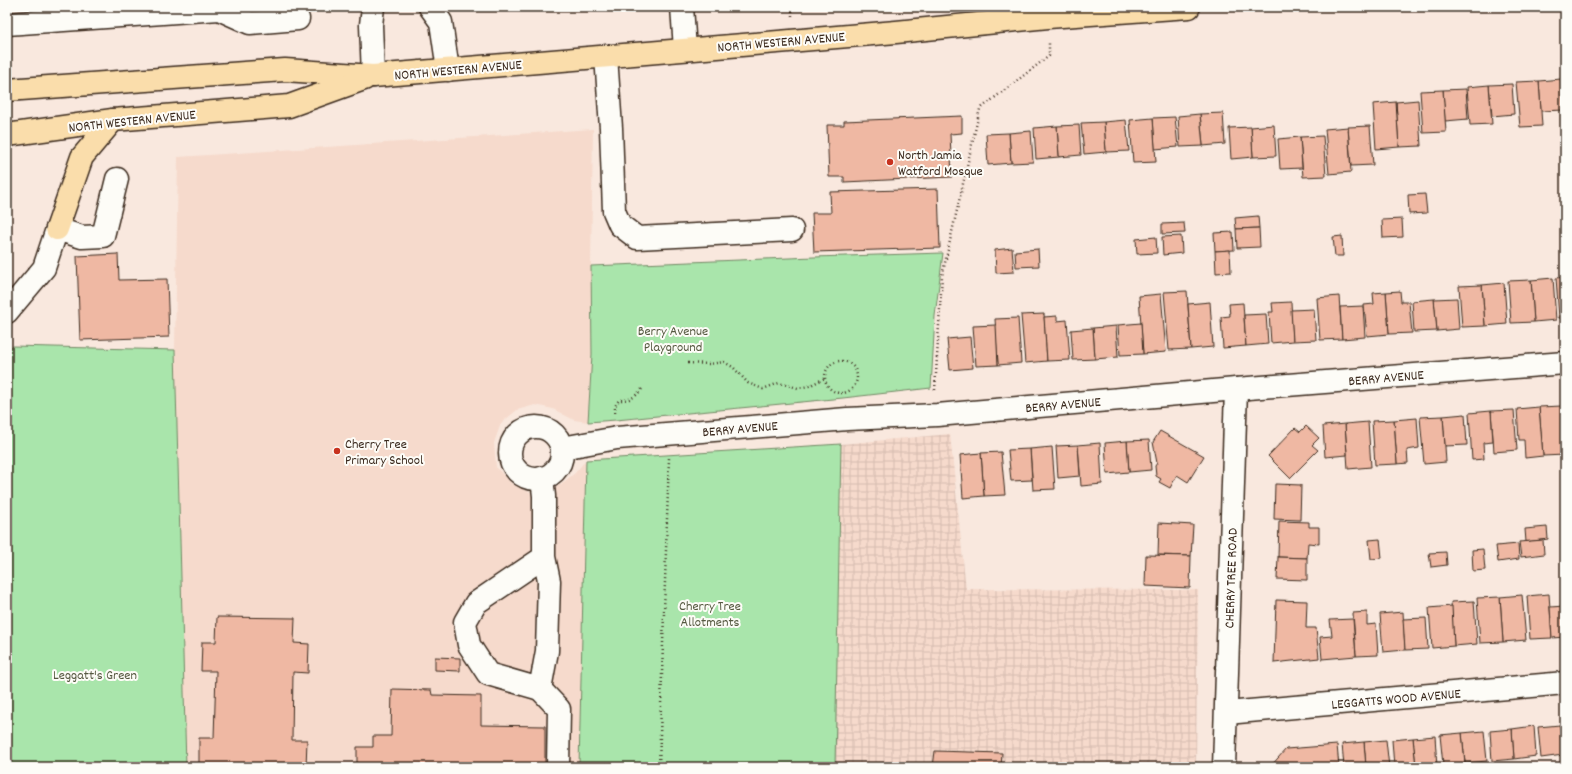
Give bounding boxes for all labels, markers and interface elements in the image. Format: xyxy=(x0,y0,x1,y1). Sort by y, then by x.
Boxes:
street label: NORTH WESTERN AVENUE xyxy=(717,27,846,59)
street label: NORTH WESTERN AVENUE xyxy=(394,55,523,87)
street label: NORTH WESTERN AVENUE xyxy=(68,105,198,139)
place label: North Jamia Watford Mosque xyxy=(898,146,983,182)
marker: North Jamia Watford Mosque xyxy=(885,157,895,167)
park label: Berry Avenue Playground xyxy=(638,322,708,358)
street label: BERRY AVENUE xyxy=(1348,366,1425,392)
street label: BERRY AVENUE xyxy=(1025,393,1102,419)
street label: BERRY AVENUE xyxy=(702,417,779,443)
place label: Cherry Tree Primary School xyxy=(345,435,424,471)
marker: Cherry Tree Primary School xyxy=(332,446,342,456)
street label: CHERRY TREE ROAD xyxy=(1220,528,1244,629)
park label: Cherry Tree Allotments xyxy=(679,597,741,633)
park label: Leggatt's Green xyxy=(53,666,137,686)
street label: LEGGATTS WOOD AVENUE xyxy=(1331,684,1462,716)

